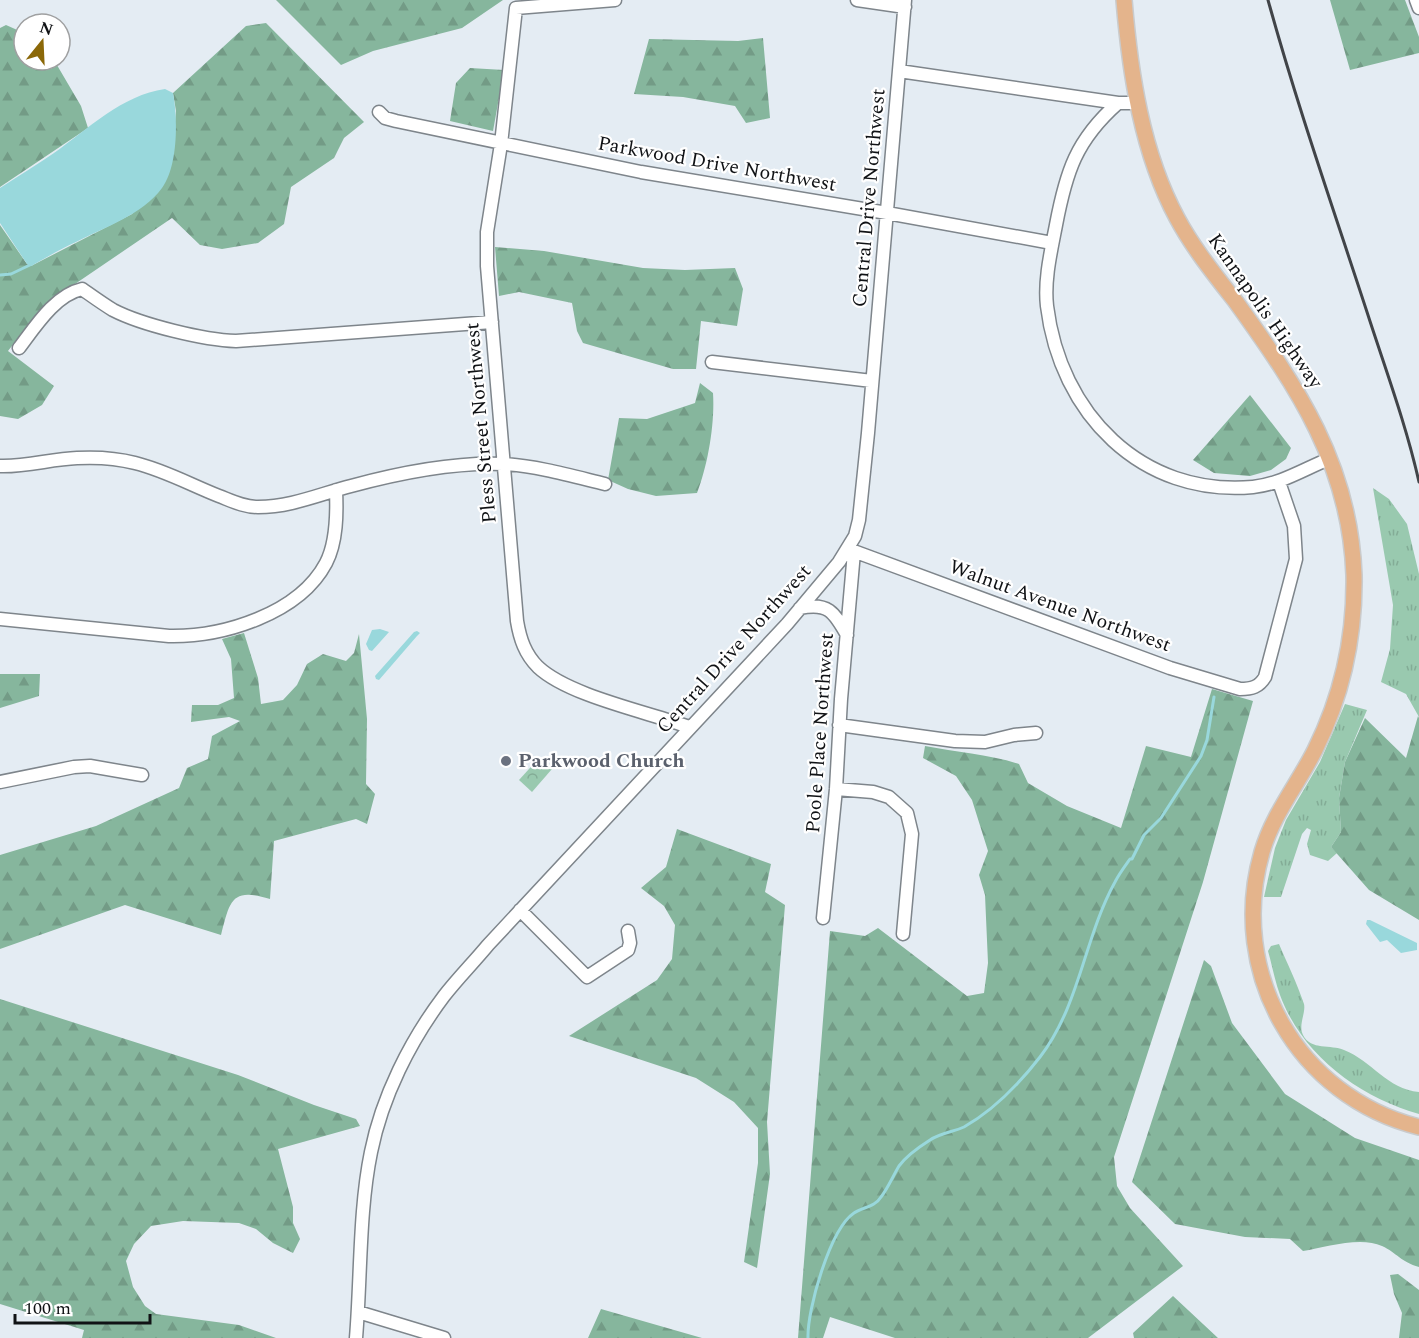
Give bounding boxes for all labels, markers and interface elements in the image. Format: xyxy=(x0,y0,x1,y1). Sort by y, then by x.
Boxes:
north arrow xyxy=(12,12,72,72)
text: N xyxy=(36,15,56,42)
street label: Central Drive Northwest xyxy=(844,87,894,309)
street label: Parkwood Drive Northwest xyxy=(595,128,839,200)
street label: Kannapolis Highway xyxy=(1200,227,1331,396)
street label: Pless Street Northwest xyxy=(457,321,505,525)
street label: Walnut Avenue Northwest xyxy=(945,552,1175,660)
street label: Central Drive Northwest xyxy=(649,557,819,741)
street label: Poole Place Northwest xyxy=(798,632,842,834)
place label: Parkwood Church xyxy=(518,746,685,776)
marker: Parkwood Church xyxy=(499,754,513,768)
scale bar xyxy=(15,1287,150,1325)
text: 100 m xyxy=(24,1295,71,1322)

